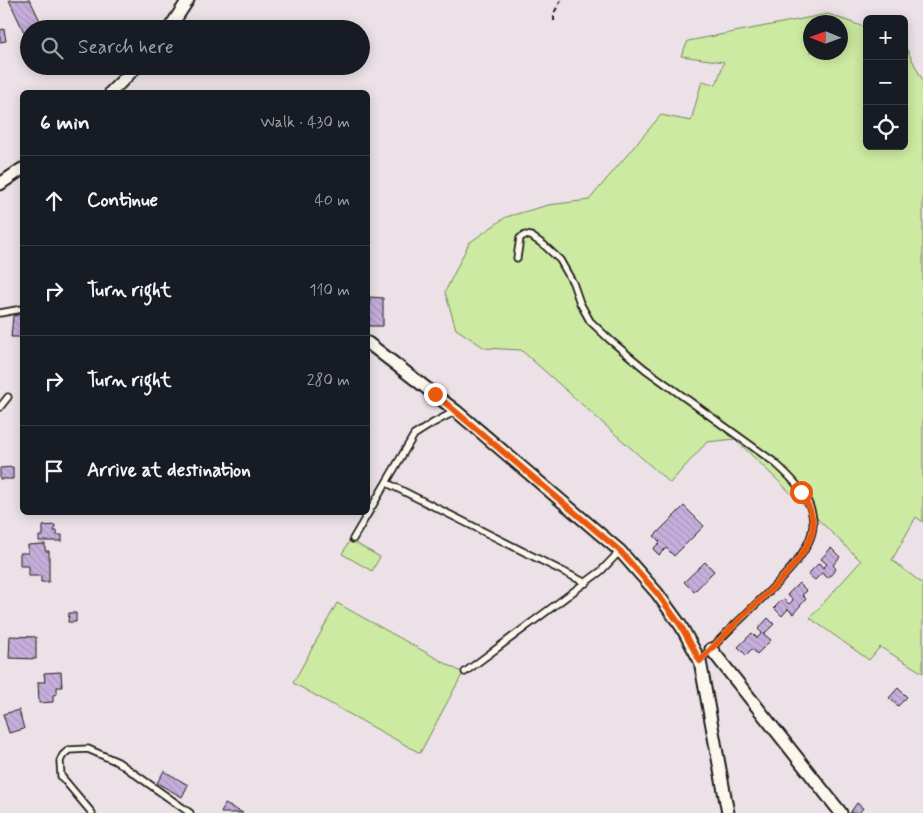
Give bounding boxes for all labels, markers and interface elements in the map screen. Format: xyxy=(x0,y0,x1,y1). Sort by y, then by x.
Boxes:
north arrow xyxy=(803,15,848,60)
map controls xyxy=(863,15,908,150)
button: + xyxy=(863,15,908,60)
search box xyxy=(20,20,370,75)
icon: search xyxy=(38,34,66,62)
text: Search here xyxy=(78,35,174,60)
button: − xyxy=(863,60,908,105)
button: locate xyxy=(863,105,908,150)
text: 6 min xyxy=(40,109,90,137)
text: Walk · 430 m xyxy=(260,112,350,133)
icon: ahead xyxy=(40,187,68,215)
text: Continue xyxy=(87,188,158,213)
text: 40 m xyxy=(314,190,350,211)
icon: right xyxy=(40,277,68,305)
text: Turn right xyxy=(87,278,171,303)
text: 110 m xyxy=(309,280,350,301)
icon: right xyxy=(40,367,68,395)
text: Turn right xyxy=(87,368,171,393)
text: 280 m xyxy=(307,370,350,391)
route end xyxy=(424,383,447,406)
icon: arrive xyxy=(40,457,68,485)
text: Arrive at destination xyxy=(87,458,251,483)
route start xyxy=(790,481,813,504)

